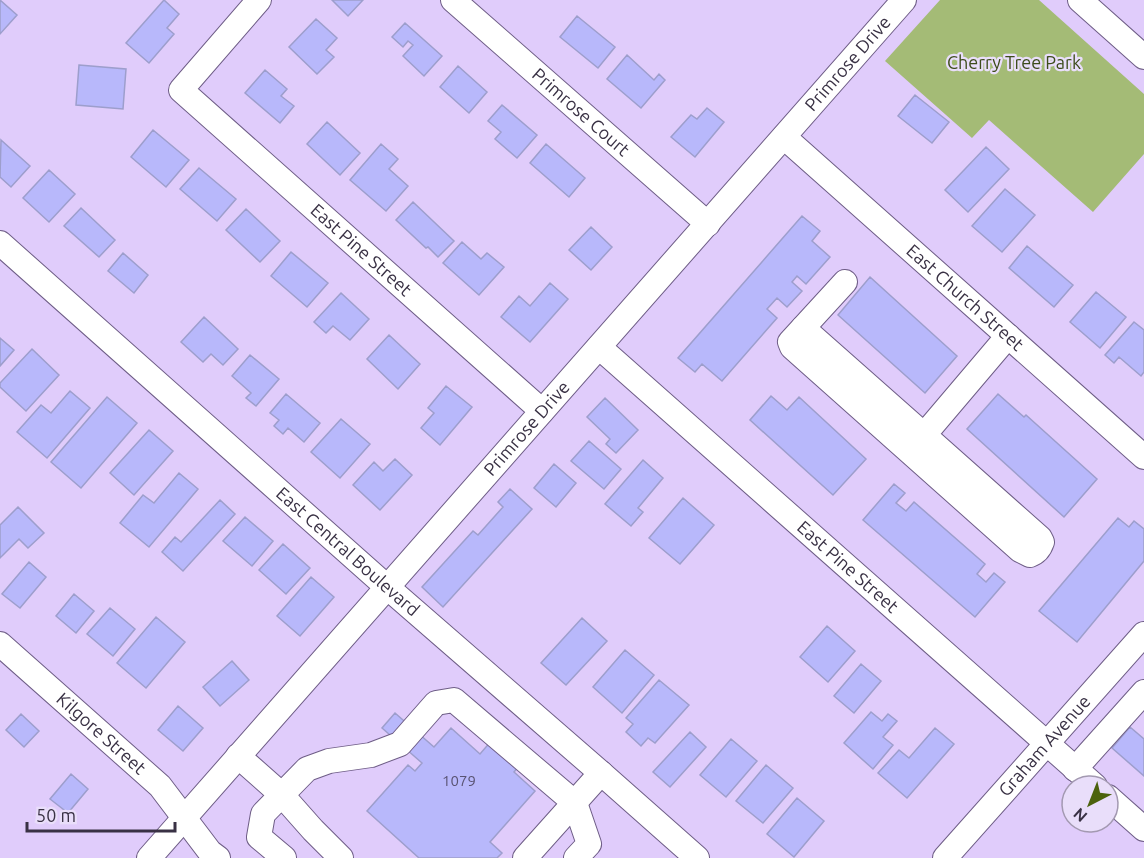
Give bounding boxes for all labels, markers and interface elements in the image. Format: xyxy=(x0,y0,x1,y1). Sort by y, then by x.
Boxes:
street label: Primrose Drive xyxy=(800,12,894,114)
park label: Cherry Tree Park xyxy=(947,52,1081,72)
street label: Primrose Court xyxy=(529,64,634,159)
street label: East Pine Street xyxy=(307,199,416,299)
street label: East Church Street xyxy=(903,240,1028,354)
street label: Primrose Drive xyxy=(479,377,573,479)
street label: East Central Boulevard xyxy=(273,483,424,619)
street label: East Pine Street xyxy=(794,516,903,616)
street label: Kilgore Street xyxy=(53,688,150,778)
street label: Graham Avenue xyxy=(994,691,1094,800)
house number: 1079 xyxy=(442,772,476,789)
north arrow xyxy=(1060,774,1120,834)
scale bar xyxy=(27,795,176,833)
text: N xyxy=(1070,804,1090,826)
text: 50 m xyxy=(36,805,76,825)

